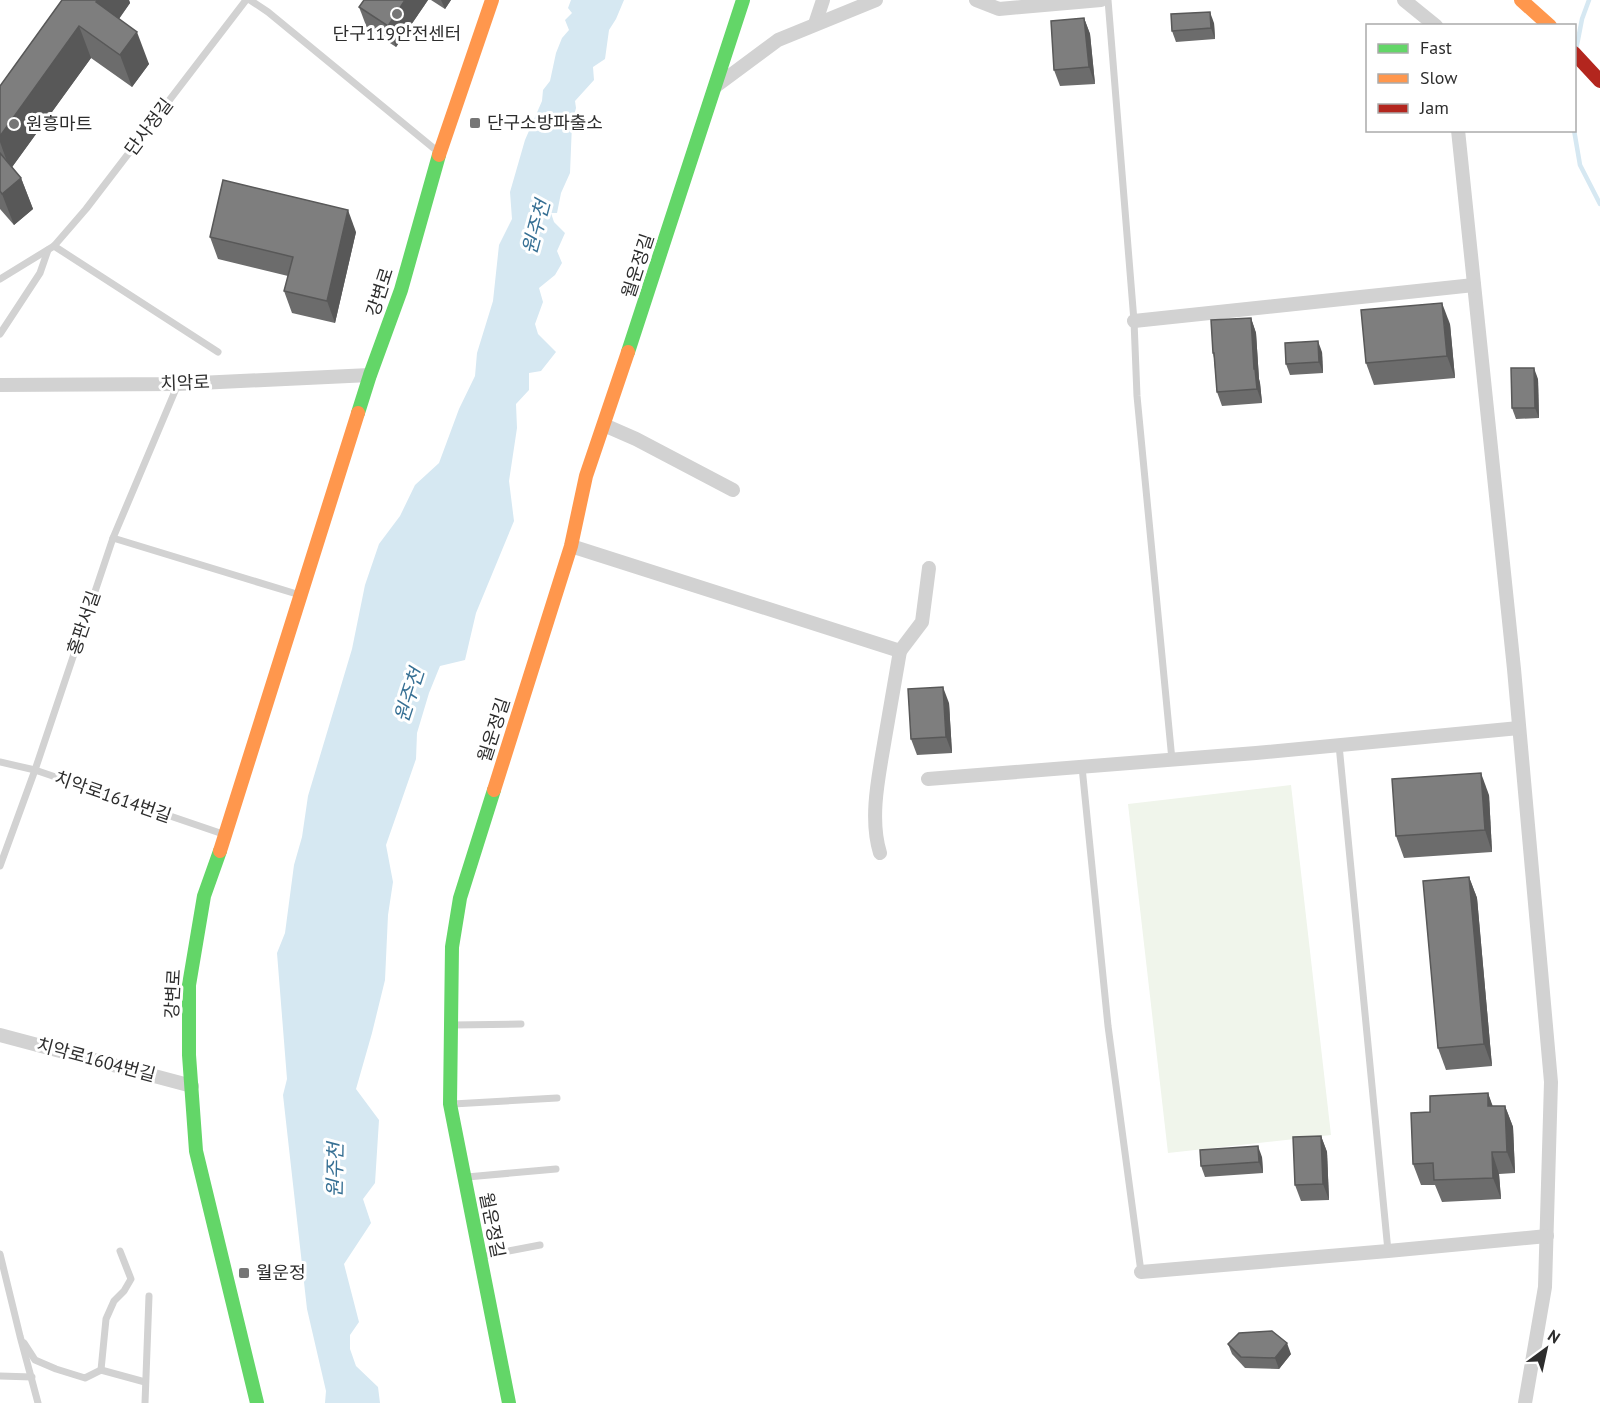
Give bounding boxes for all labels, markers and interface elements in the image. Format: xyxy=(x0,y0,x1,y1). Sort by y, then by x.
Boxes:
marker: 단구119안전센터 xyxy=(390,7,404,21)
place label: 단구119안전센터 xyxy=(333,22,461,45)
legend xyxy=(1366,24,1576,132)
text: Fast xyxy=(1420,36,1452,59)
text: Slow xyxy=(1420,66,1458,89)
street label: 단사정길 xyxy=(119,93,178,160)
text: Jam xyxy=(1419,96,1449,119)
place label: 단구소방파출소 xyxy=(487,111,603,134)
place label: 원흥마트 xyxy=(26,112,92,135)
marker: 단구소방파출소 xyxy=(468,116,482,130)
marker: 원흥마트 xyxy=(7,117,21,131)
water label: 원주천 xyxy=(516,194,556,257)
street label: 월운정길 xyxy=(616,231,659,301)
street label: 강변로 xyxy=(361,265,398,319)
street label: 치악로 xyxy=(160,370,210,395)
street label: 홍판서길 xyxy=(62,588,105,658)
water label: 원주천 xyxy=(388,662,431,725)
street label: 월운정길 xyxy=(472,695,515,765)
street label: 치악로1614번길 xyxy=(52,766,175,827)
street label: 강변로 xyxy=(160,969,185,1019)
street label: 치악로1604번길 xyxy=(34,1033,158,1086)
water label: 원주천 xyxy=(322,1140,349,1198)
street label: 월운정길 xyxy=(475,1190,510,1260)
place label: 월운정 xyxy=(256,1261,306,1284)
marker: 월운정 xyxy=(237,1266,251,1280)
north arrow xyxy=(1516,1319,1576,1379)
text: N xyxy=(1544,1325,1564,1348)

